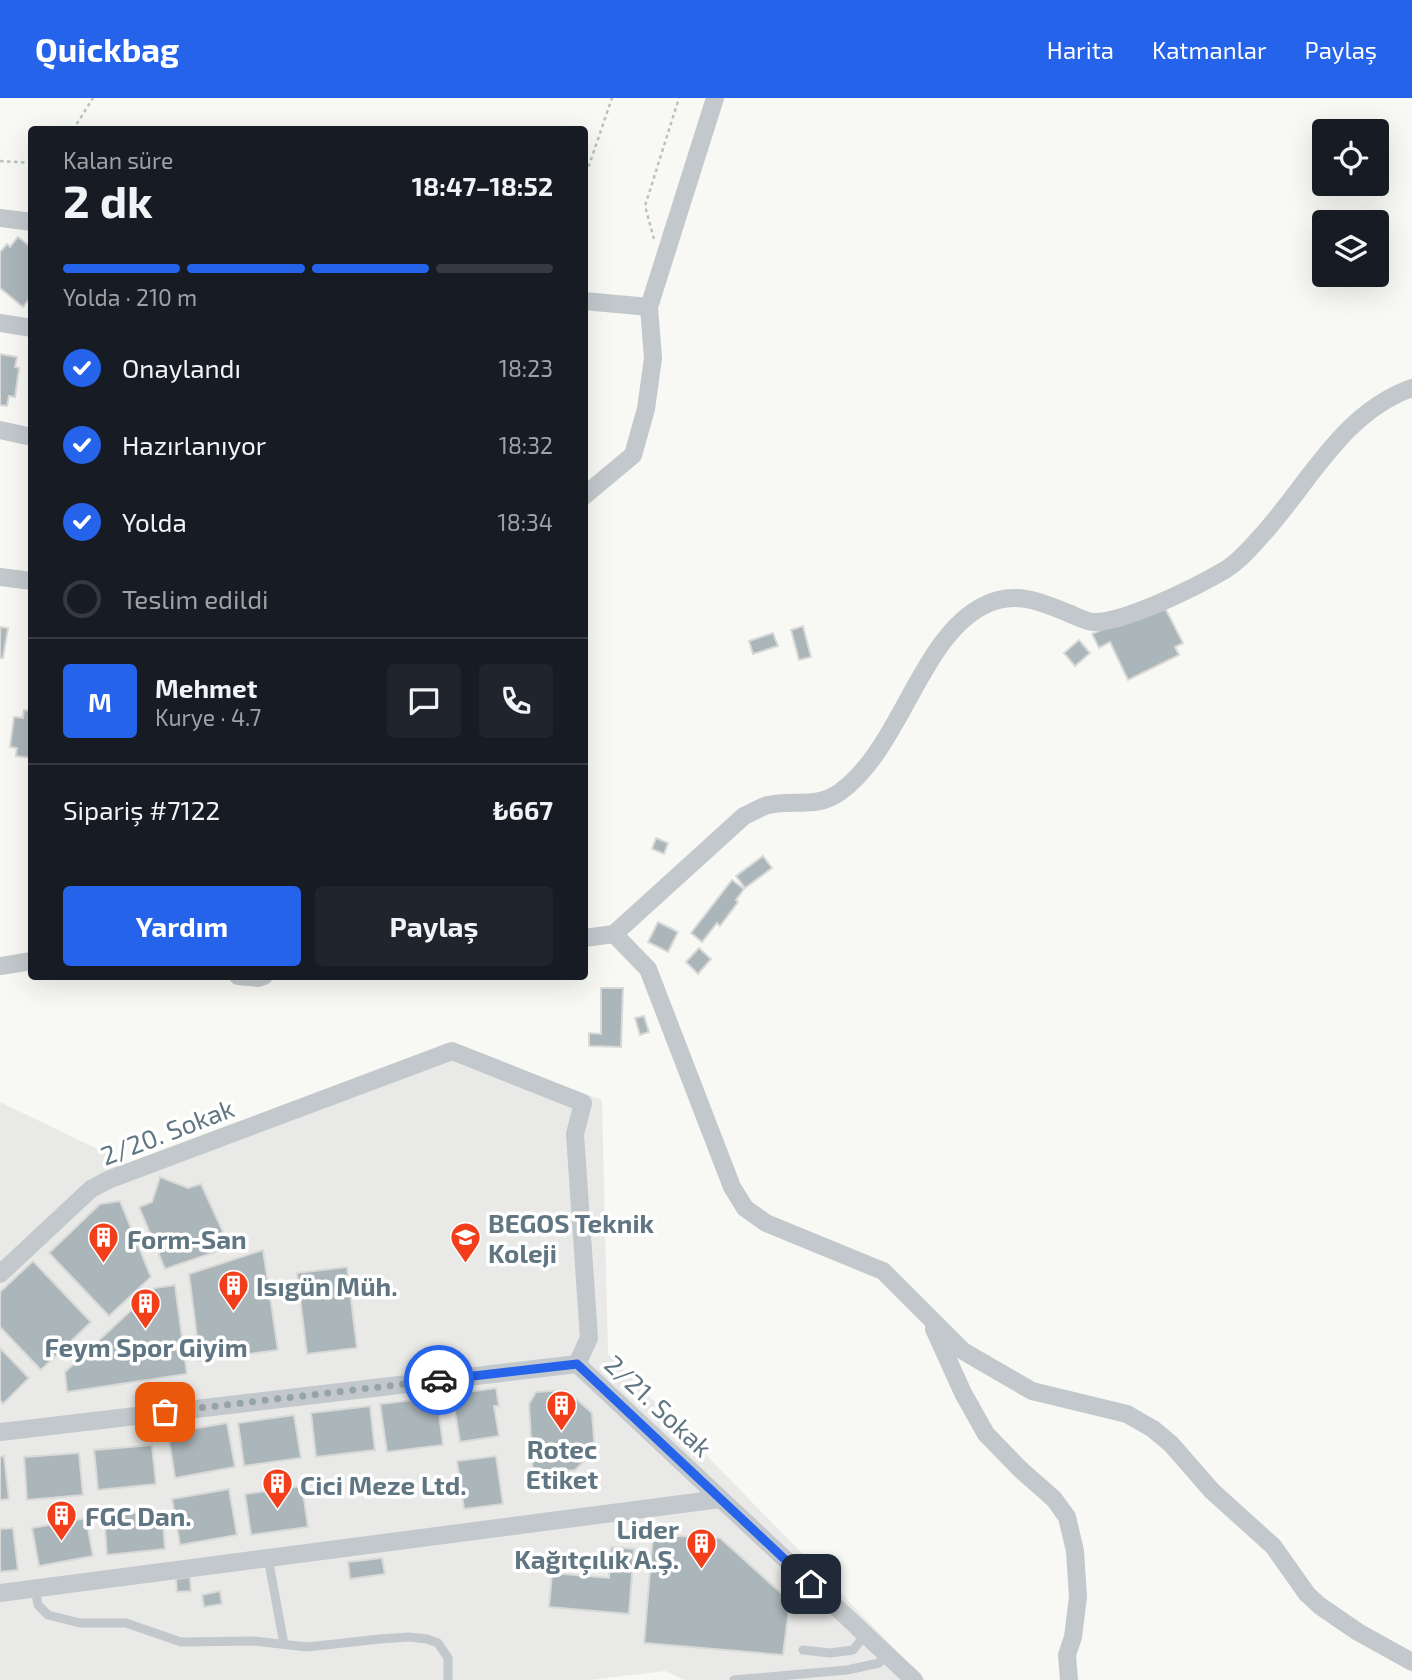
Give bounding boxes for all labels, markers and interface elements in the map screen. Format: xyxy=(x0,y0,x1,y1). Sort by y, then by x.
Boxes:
text: Quickbag xyxy=(35,29,179,69)
text: Harita xyxy=(1047,35,1114,64)
text: Katmanlar xyxy=(1152,35,1267,64)
text: Paylaş xyxy=(1305,35,1377,64)
map controls xyxy=(1312,119,1389,287)
button: locate xyxy=(1312,119,1389,196)
text: Kalan süre xyxy=(63,146,173,174)
text: 18:47–18:52 xyxy=(412,170,553,201)
text: 2 dk xyxy=(63,172,153,227)
button: layers xyxy=(1312,210,1389,287)
text: Yolda · 210 m xyxy=(63,283,197,311)
icon: check xyxy=(63,349,101,387)
text: Onaylandı xyxy=(122,352,241,383)
text: 18:23 xyxy=(499,354,553,382)
icon: check xyxy=(63,426,101,464)
text: Hazırlanıyor xyxy=(122,429,266,460)
text: 18:32 xyxy=(499,431,553,459)
icon: check xyxy=(63,503,101,541)
text: Yolda xyxy=(122,506,187,537)
text: 18:34 xyxy=(498,508,553,536)
text: Teslim edildi xyxy=(122,583,269,614)
button: chat xyxy=(387,664,461,738)
button: phone xyxy=(479,664,553,738)
text: Mehmet xyxy=(155,672,257,703)
text: M xyxy=(88,686,112,717)
text: Kurye · 4.7 xyxy=(155,703,261,731)
text: Sipariş #7122 xyxy=(63,794,220,825)
text: ₺667 xyxy=(493,794,553,825)
button: Yardım xyxy=(63,886,301,966)
button: Paylaş xyxy=(315,886,553,966)
street label: 2/20. Sokak xyxy=(96,1091,238,1171)
place label: BEGOS Teknik Koleji xyxy=(488,1207,655,1268)
school or university icon: BEGOS Teknik Koleji xyxy=(448,1220,482,1264)
building icon: Form-San xyxy=(87,1221,121,1265)
place label: Form-San xyxy=(127,1223,247,1254)
building icon: Isıgün Müh. xyxy=(216,1268,250,1312)
place label: Isıgün Müh. xyxy=(256,1270,398,1301)
building icon: Feym Spor Giyim xyxy=(129,1286,163,1330)
place label: Feym Spor Giyim xyxy=(44,1331,248,1363)
courier xyxy=(404,1345,474,1415)
street label: 2/21. Sokak xyxy=(599,1348,719,1462)
icon: car xyxy=(420,1361,458,1399)
pin xyxy=(135,1382,195,1442)
building icon: Rotec Etiket xyxy=(545,1388,579,1432)
icon: bag xyxy=(146,1393,184,1431)
place label: Rotec Etiket xyxy=(526,1433,598,1494)
building icon: Cici Meze Ltd. xyxy=(260,1467,294,1511)
place label: Cici Meze Ltd. xyxy=(300,1469,467,1500)
building icon: FGC Dan. xyxy=(45,1498,79,1542)
place label: FGC Dan. xyxy=(85,1500,192,1531)
place label: Lider Kağıtçılık A.Ş. xyxy=(514,1513,679,1576)
building icon: Lider Kağıtçılık A.Ş. xyxy=(685,1526,719,1570)
pin xyxy=(781,1554,841,1614)
icon: home xyxy=(792,1565,830,1603)

